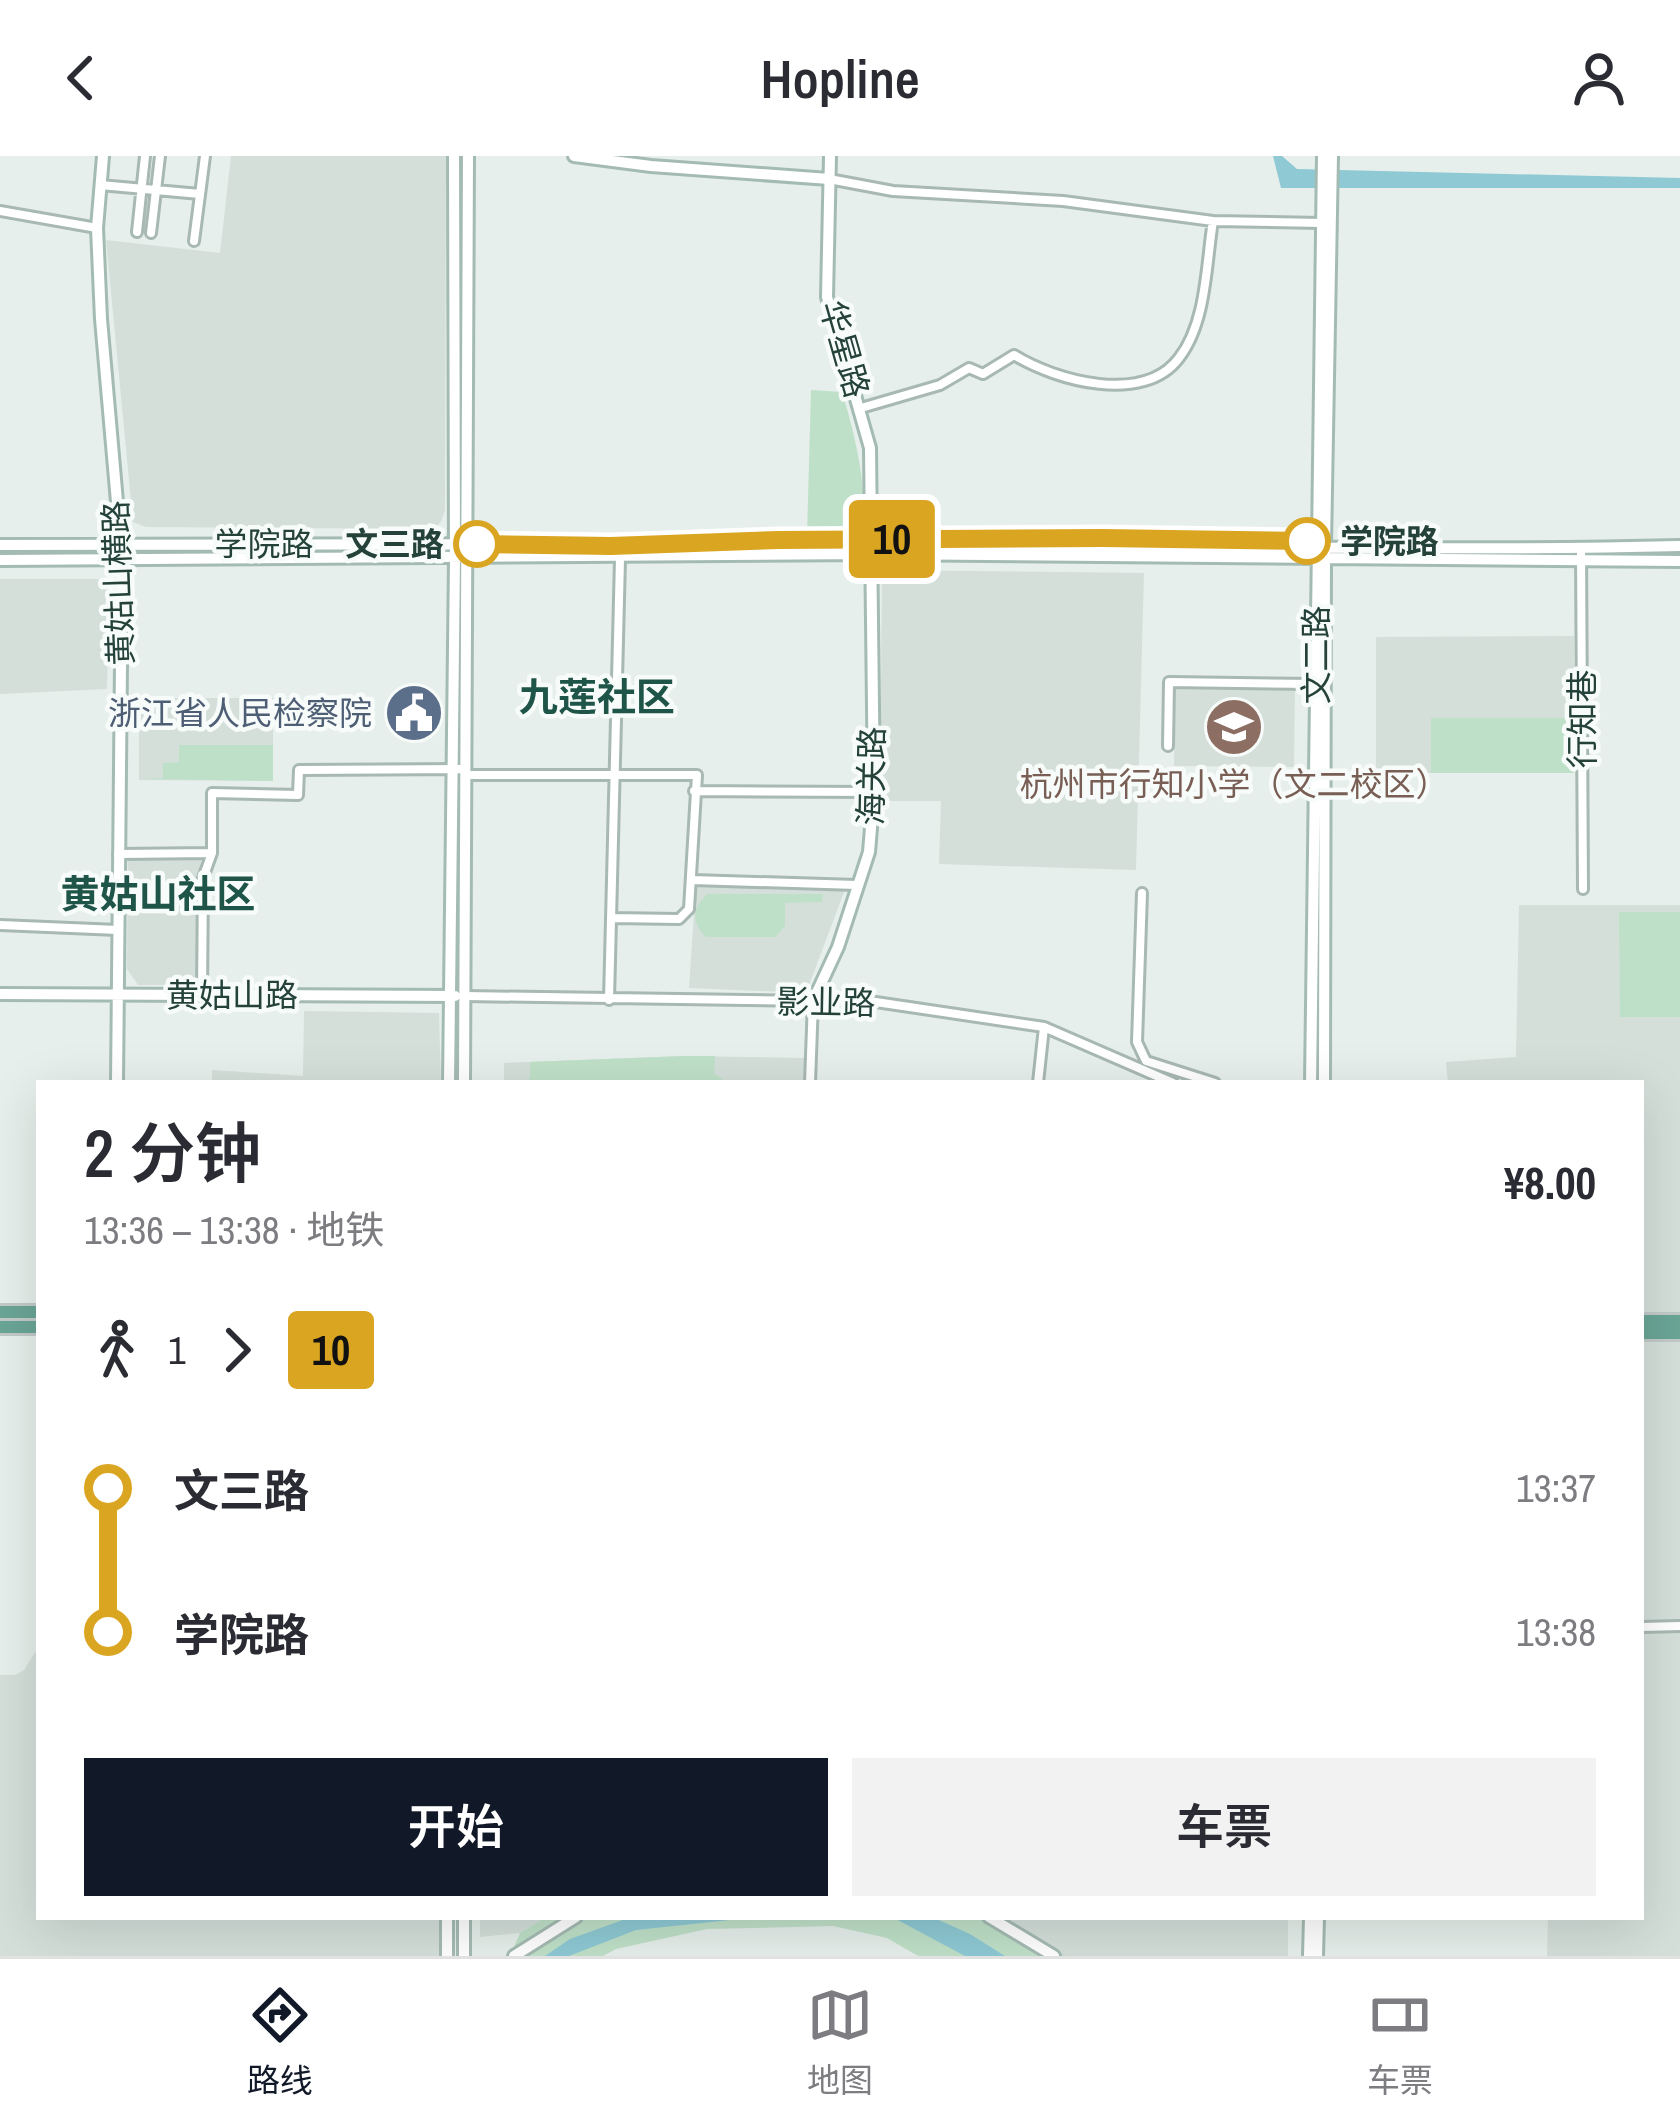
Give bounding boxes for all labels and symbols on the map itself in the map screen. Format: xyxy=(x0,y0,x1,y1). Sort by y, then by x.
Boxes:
street label: 华星路 xyxy=(810,295,880,403)
street label: 黄姑山横路 xyxy=(93,500,143,666)
line badge: 10 xyxy=(838,500,946,578)
marker: 学院路 xyxy=(1285,519,1329,563)
place label: 学院路 xyxy=(1340,519,1439,563)
street label: 学院路 xyxy=(215,522,314,566)
place label: 文三路 xyxy=(345,522,444,566)
marker: 文三路 xyxy=(455,522,499,566)
street label: 文二路 xyxy=(1294,606,1338,705)
street label: 行知巷 xyxy=(1560,670,1604,769)
district label: 九莲社区 xyxy=(519,671,675,723)
public building icon: 浙江省人民检察院 xyxy=(383,682,445,744)
place label: 浙江省人民检察院 xyxy=(108,691,372,735)
school or university icon: 杭州市行知小学（文二校区） xyxy=(1203,696,1265,758)
street label: 海关路 xyxy=(848,726,894,826)
place label: 杭州市行知小学（文二校区） xyxy=(1020,762,1449,806)
district label: 黄姑山社区 xyxy=(60,868,256,920)
street label: 黄姑山路 xyxy=(166,973,298,1017)
street label: 影业路 xyxy=(776,979,876,1025)

